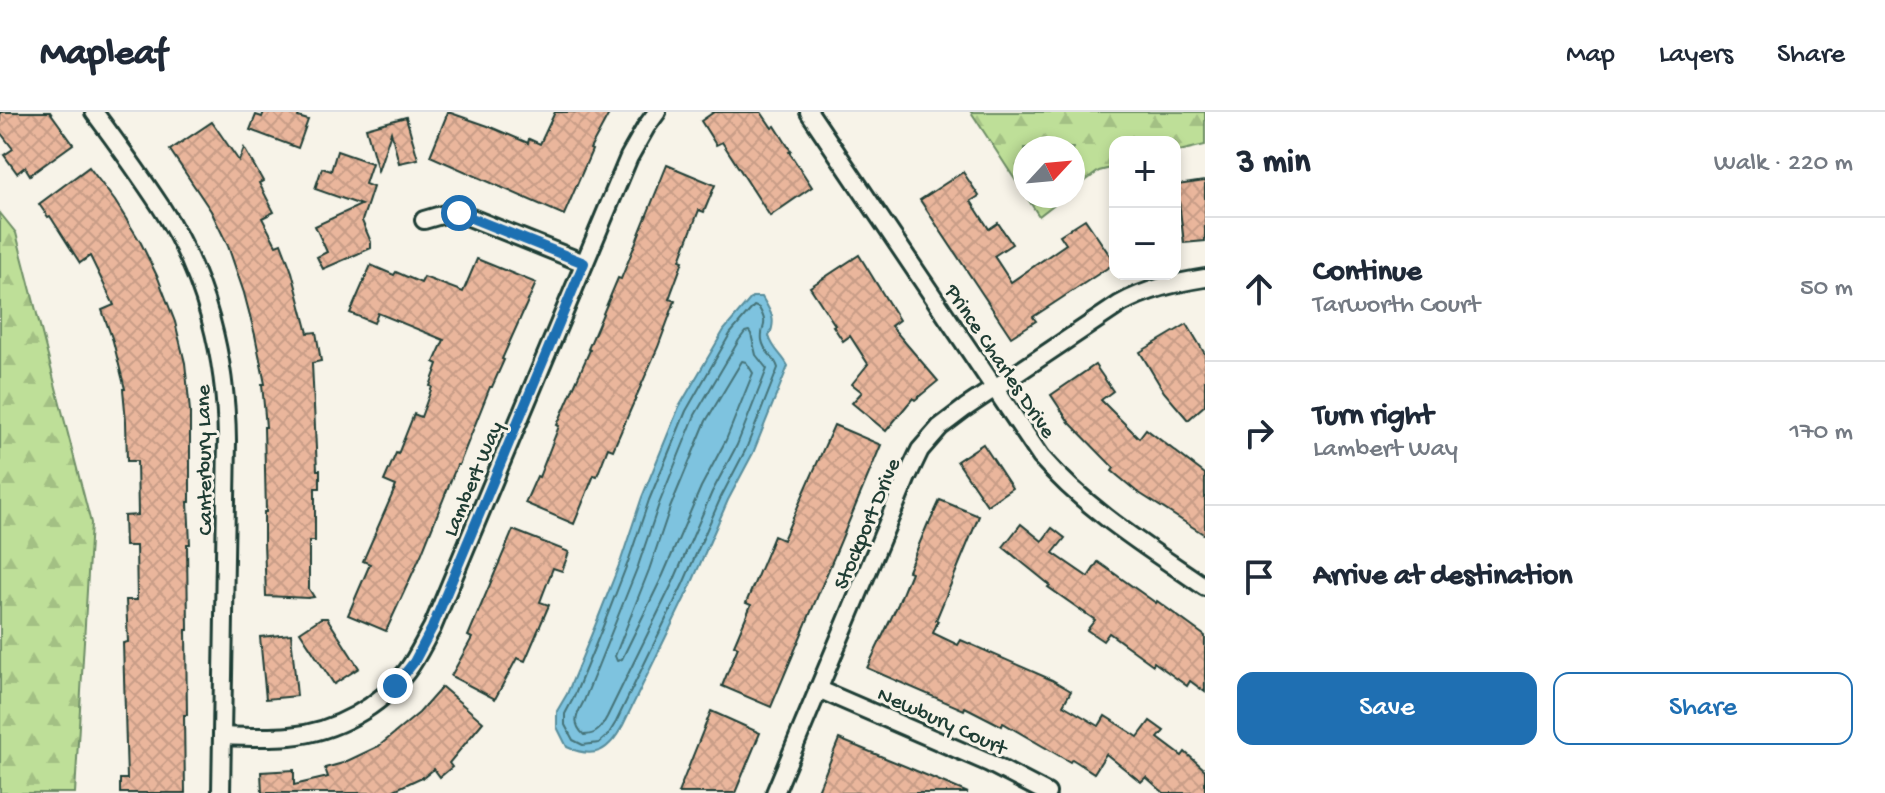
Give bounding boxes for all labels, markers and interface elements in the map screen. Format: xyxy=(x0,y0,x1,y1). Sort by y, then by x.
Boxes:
text: Mapleaf xyxy=(40,33,167,77)
text: Map xyxy=(1566,39,1615,72)
text: Layers xyxy=(1659,39,1733,72)
text: Share xyxy=(1777,39,1845,72)
north arrow xyxy=(1013,136,1085,208)
map controls xyxy=(1109,136,1181,280)
button: + xyxy=(1109,136,1181,208)
text: 3 min xyxy=(1237,144,1310,184)
text: Walk · 220 m xyxy=(1714,149,1853,180)
route start xyxy=(441,195,477,231)
button: − xyxy=(1109,208,1181,280)
text: Continue xyxy=(1313,256,1422,291)
icon: ahead xyxy=(1237,267,1281,311)
text: 50 m xyxy=(1800,274,1853,305)
street label: Prince Charles Drive xyxy=(937,279,1060,445)
text: Tarworth Court xyxy=(1313,291,1480,322)
street label: Canterbury Lane xyxy=(192,384,220,535)
text: Turn right xyxy=(1313,400,1433,435)
icon: right xyxy=(1237,411,1281,455)
street label: Lambert Way xyxy=(439,418,511,541)
text: 170 m xyxy=(1790,418,1853,449)
text: Lambert Way xyxy=(1313,435,1458,466)
street label: Stockport Drive xyxy=(829,454,908,594)
icon: arrive xyxy=(1237,555,1281,599)
text: Arrive at destination xyxy=(1313,560,1573,595)
route end xyxy=(377,668,413,704)
button: Save xyxy=(1237,672,1537,745)
button: Share xyxy=(1553,672,1853,745)
street label: Newbury Court xyxy=(873,683,1012,764)

